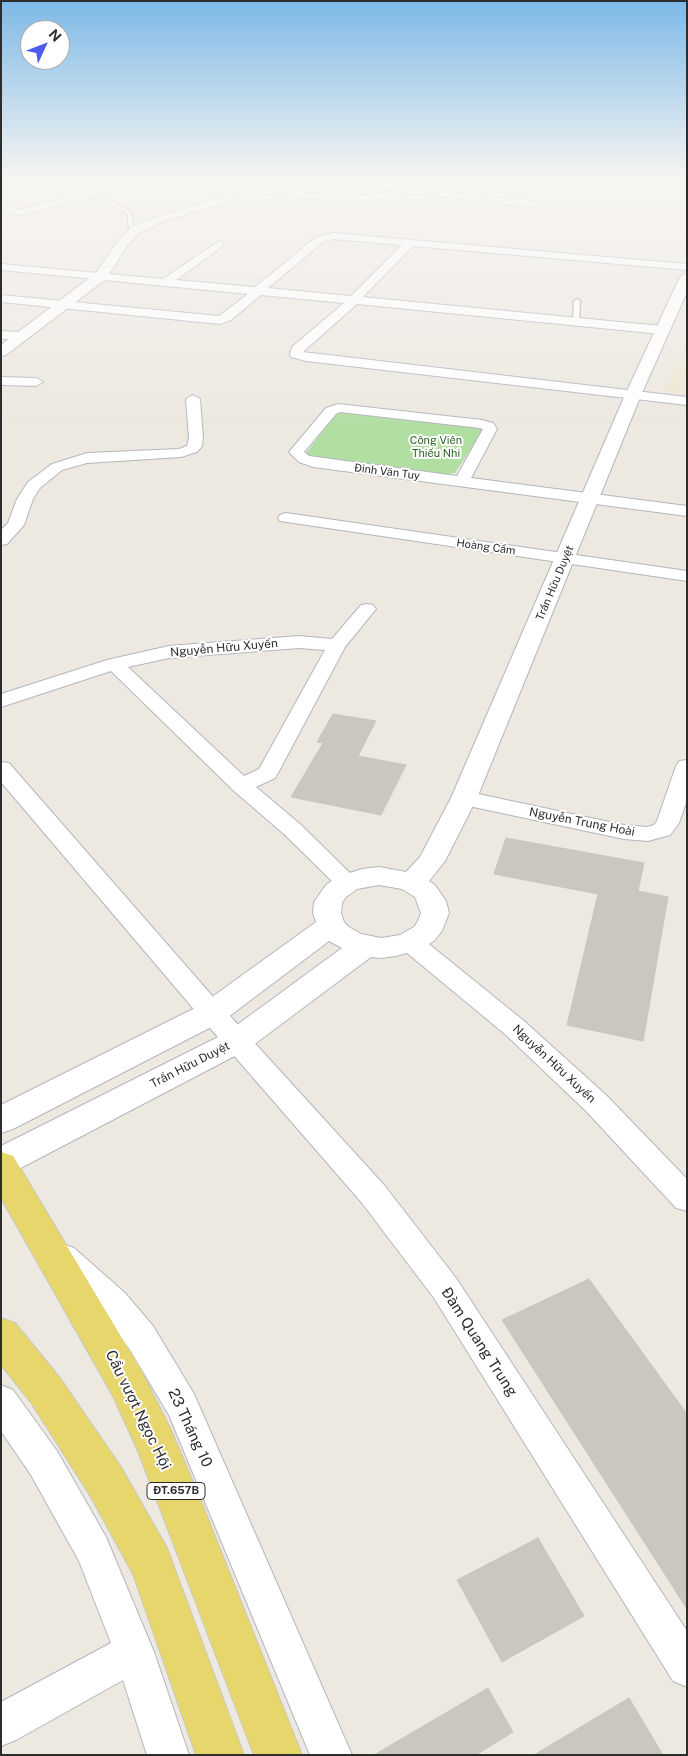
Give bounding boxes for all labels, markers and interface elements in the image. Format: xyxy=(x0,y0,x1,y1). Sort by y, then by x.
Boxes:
north arrow xyxy=(20,20,70,70)
text: N xyxy=(46,26,65,45)
park label: Công Viên Thiếu Nhi xyxy=(410,434,462,460)
street label: Đinh Văn Tuy xyxy=(353,461,421,483)
street label: Hoàng Cầm xyxy=(456,536,516,558)
street label: Trần Hữu Duyệt xyxy=(533,544,577,622)
street label: Nguyễn Hữu Xuyến xyxy=(170,636,278,660)
street label: Nguyễn Trung Hoài xyxy=(528,805,636,839)
street label: Nguyễn Hữu Xuyến xyxy=(510,1022,598,1106)
street label: Trần Hữu Duyệt xyxy=(148,1039,232,1091)
street label: Đàm Quang Trung xyxy=(437,1284,521,1400)
street label: Cầu vượt Ngọc Hội xyxy=(101,1347,175,1473)
street label: 23 Tháng 10 xyxy=(164,1386,216,1470)
road number: ĐT.657B xyxy=(147,1482,205,1500)

